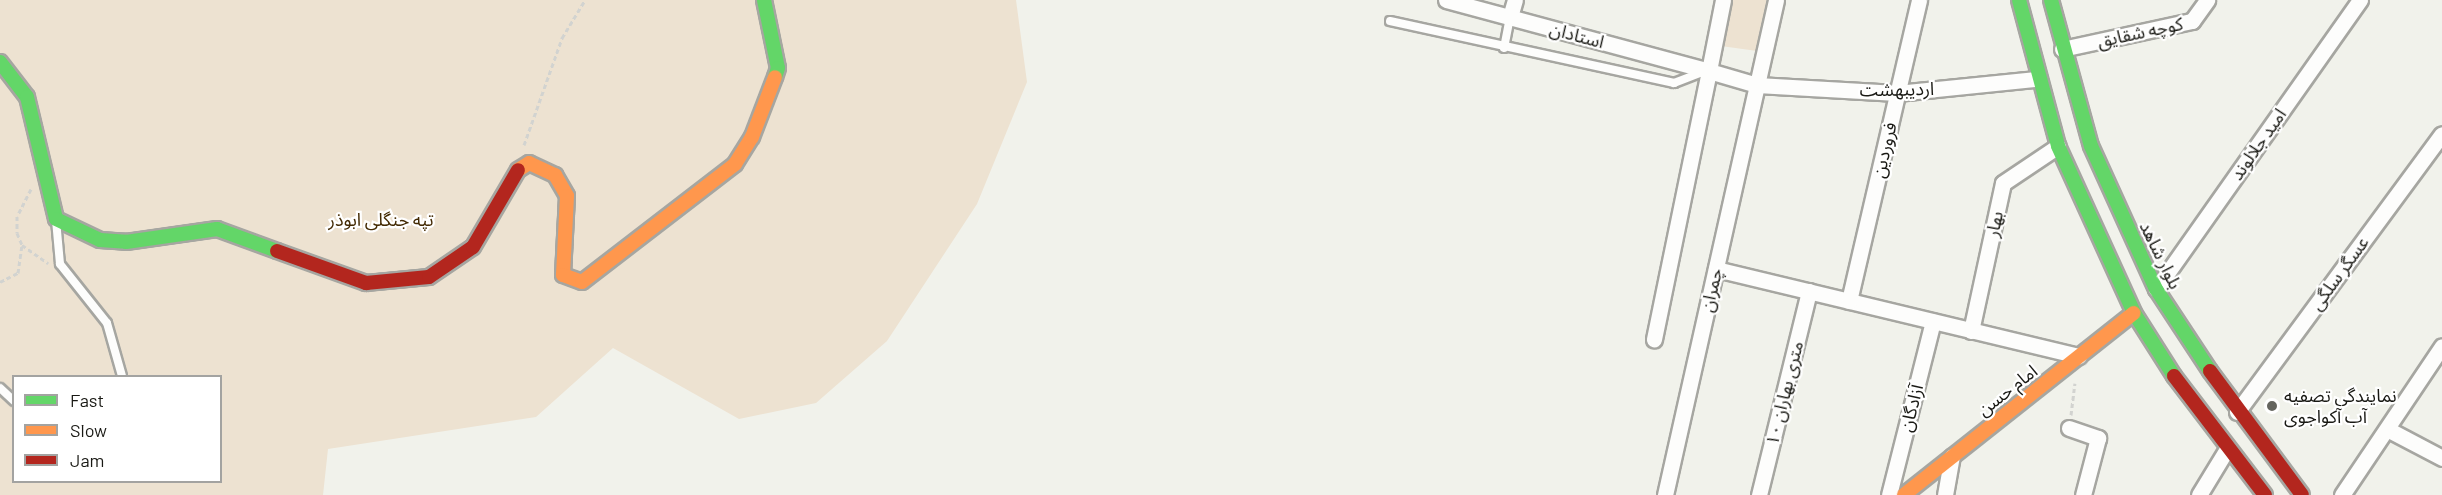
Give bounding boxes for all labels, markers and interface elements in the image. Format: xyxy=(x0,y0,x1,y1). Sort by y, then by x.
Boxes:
street label: کوچه شقایق xyxy=(2095,12,2185,52)
street label: استادان xyxy=(1547,17,1607,53)
street label: اردیبهشت xyxy=(1860,78,1934,100)
street label: امید جلالوند xyxy=(2225,104,2291,184)
street label: فروردین xyxy=(1867,120,1901,180)
park label: تپه جنگلی ابوذر xyxy=(328,208,434,230)
street label: بهار xyxy=(1981,209,2007,239)
street label: بلوار شاهد xyxy=(2135,218,2187,292)
street label: عسگر سلگی xyxy=(2305,232,2373,314)
street label: چمران xyxy=(1695,266,1727,314)
street label: ۱۰ متری بهاران xyxy=(1761,339,1807,447)
street label: امام حسن xyxy=(1973,360,2041,420)
legend xyxy=(12,375,222,483)
street label: آزادگان xyxy=(1895,382,1927,434)
place label: نمایندگی تصفیه آب آکواجوی xyxy=(2284,385,2397,428)
text: Fast xyxy=(70,389,104,411)
marker: نمایندگی تصفیه آب آکواجوی xyxy=(2265,399,2279,413)
text: Slow xyxy=(70,419,107,441)
text: Jam xyxy=(70,449,104,471)

